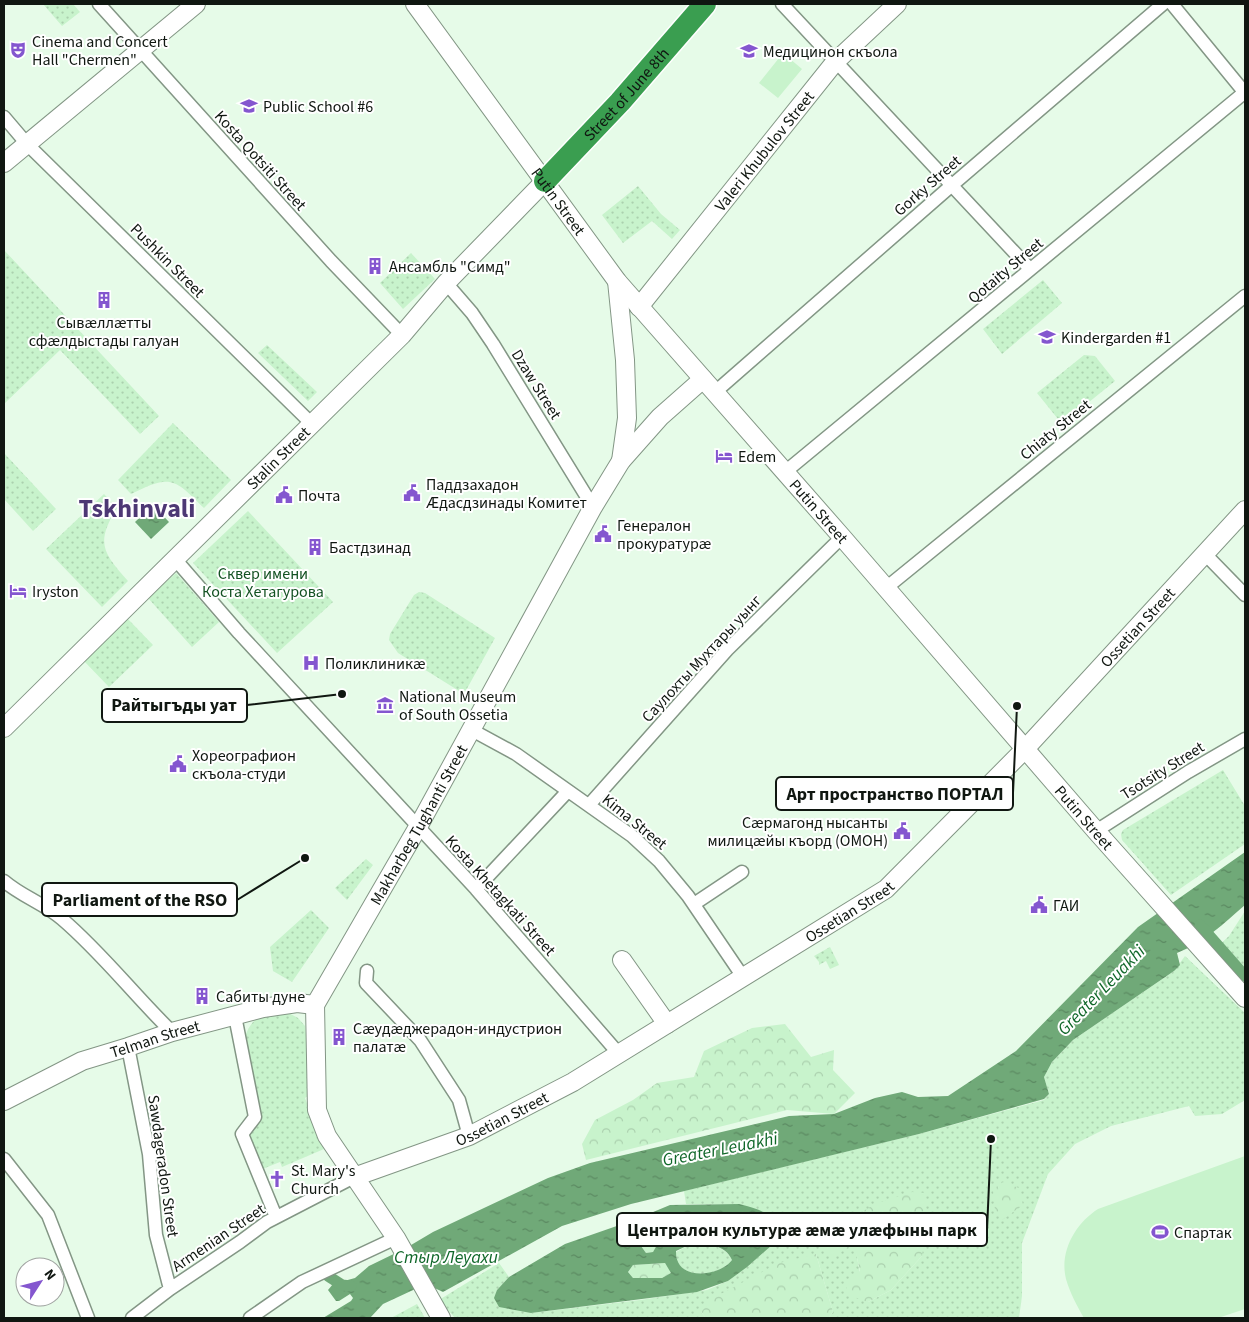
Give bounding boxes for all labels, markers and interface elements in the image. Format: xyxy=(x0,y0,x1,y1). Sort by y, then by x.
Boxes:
place label: Cinema and Concert Hall "Chermen" xyxy=(32,31,168,71)
theatre icon: Cinema and Concert Hall "Chermen" xyxy=(8,40,28,60)
school or university icon: Медицинон скъола xyxy=(739,41,759,61)
place label: Медицинон скъола xyxy=(763,41,898,63)
street label: Street of June 8th xyxy=(579,43,674,146)
street label: Valeri Khubulov Street xyxy=(710,86,820,216)
school or university icon: Public School #6 xyxy=(239,96,259,116)
place label: Public School #6 xyxy=(263,96,373,118)
street label: Kosta Qotsiti Street xyxy=(209,106,312,216)
street label: Gorky Street xyxy=(889,150,967,221)
street label: Putin Street xyxy=(526,163,591,241)
street label: Pushkin Street xyxy=(125,219,210,303)
street label: Qotaity Street xyxy=(963,232,1048,309)
building icon: Ансамбль "Симд" xyxy=(365,256,385,276)
place label: Ансамбль "Симд" xyxy=(389,256,510,278)
building icon: Сывæллæтты сфæлдыстады галуан xyxy=(94,290,114,310)
place label: Сывæллæтты сфæлдыстады галуан xyxy=(29,312,179,352)
school or university icon: Kindergarden #1 xyxy=(1037,327,1057,347)
place label: Kindergarden #1 xyxy=(1061,327,1171,349)
street label: Dzaw Street xyxy=(506,345,567,424)
street label: Chiaty Street xyxy=(1015,394,1096,465)
street label: Stalin Street xyxy=(242,421,316,495)
hotel icon: Edem xyxy=(714,446,734,466)
place label: Edem xyxy=(738,446,776,468)
place label: Паддзахадон Æдасдзинады Комитет xyxy=(426,474,587,514)
street label: Putin Street xyxy=(784,475,853,549)
public building icon: Паддзахадон Æдасдзинады Комитет xyxy=(402,483,422,503)
public building icon: Почта xyxy=(274,485,294,505)
place label: Почта xyxy=(298,485,340,507)
district label: Tskhinvali xyxy=(79,490,195,527)
place label: Генералон прокуратурæ xyxy=(617,515,711,555)
public building icon: Генералон прокуратурæ xyxy=(593,524,613,544)
building icon: Бастдзинад xyxy=(305,537,325,557)
place label: Бастдзинад xyxy=(329,537,411,559)
park label: Сквер имени Коста Хетагурова xyxy=(202,563,324,603)
hotel icon: Iryston xyxy=(8,581,28,601)
place label: Iryston xyxy=(32,581,79,603)
street label: Ossetian Street xyxy=(1096,583,1181,672)
street label: Саулохты Мухтары уынг xyxy=(637,590,767,727)
hospital icon: Поликлиникæ xyxy=(301,653,321,673)
place label: Поликлиникæ xyxy=(325,653,425,675)
place label: National Museum of South Ossetia xyxy=(399,686,516,726)
callout: Райтыгъды уат xyxy=(102,689,247,722)
text: Райтыгъды уат xyxy=(111,693,237,718)
museum icon: National Museum of South Ossetia xyxy=(375,695,395,715)
street label: Tsotsity Street xyxy=(1117,736,1209,805)
street label: Makharbeg Tughanti Street xyxy=(365,740,473,909)
place label: Хореографион скъола-студи xyxy=(192,745,296,785)
public building icon: Хореографион скъола-студи xyxy=(168,754,188,774)
callout: Арт пространство ПОРТАЛ xyxy=(776,777,1013,810)
street label: Putin Street xyxy=(1049,781,1118,855)
text: Арт пространство ПОРТАЛ xyxy=(785,782,1004,807)
street label: Kima Street xyxy=(597,789,672,855)
place label: Сæрмагонд нысанты милицæйы къорд (ОМОН) xyxy=(707,812,888,852)
public building icon: Сæрмагонд нысанты милицæйы къорд (ОМОН) xyxy=(892,821,912,841)
street label: Kosta Khetagkati Street xyxy=(440,830,561,961)
street label: Ossetian Street xyxy=(801,876,900,948)
callout: Parliament of the RSO xyxy=(42,883,237,916)
text: Parliament of the RSO xyxy=(53,888,227,913)
public building icon: ГАИ xyxy=(1029,895,1049,915)
place label: ГАИ xyxy=(1053,895,1079,917)
water label: Greater Leuakhi xyxy=(1052,939,1151,1041)
building icon: Сабиты дуне xyxy=(192,986,212,1006)
place label: Сабиты дуне xyxy=(216,986,305,1008)
street label: Telman Street xyxy=(108,1015,203,1064)
place label: Сæудæджерадон-индустрион палатæ xyxy=(353,1018,562,1058)
building icon: Сæудæджерадон-индустрион палатæ xyxy=(329,1027,349,1047)
street label: Ossetian Street xyxy=(453,1086,553,1152)
street label: Sawdageradon Street xyxy=(142,1094,184,1239)
water label: Greater Leuakhi xyxy=(660,1126,781,1173)
place label: St. Mary's Church xyxy=(291,1160,356,1200)
church icon: St. Mary's Church xyxy=(267,1169,287,1189)
street label: Armenian Street xyxy=(168,1198,270,1277)
callout: Централон культурæ æмæ улæфыны парк xyxy=(617,1213,987,1246)
text: Централон культурæ æмæ улæфыны парк xyxy=(627,1218,977,1243)
sports icon: Спартак xyxy=(1150,1222,1170,1242)
place label: Спартак xyxy=(1174,1222,1232,1244)
water label: Стыр Леуахи xyxy=(394,1245,498,1270)
north arrow xyxy=(15,1257,65,1307)
text: N xyxy=(39,1265,61,1285)

